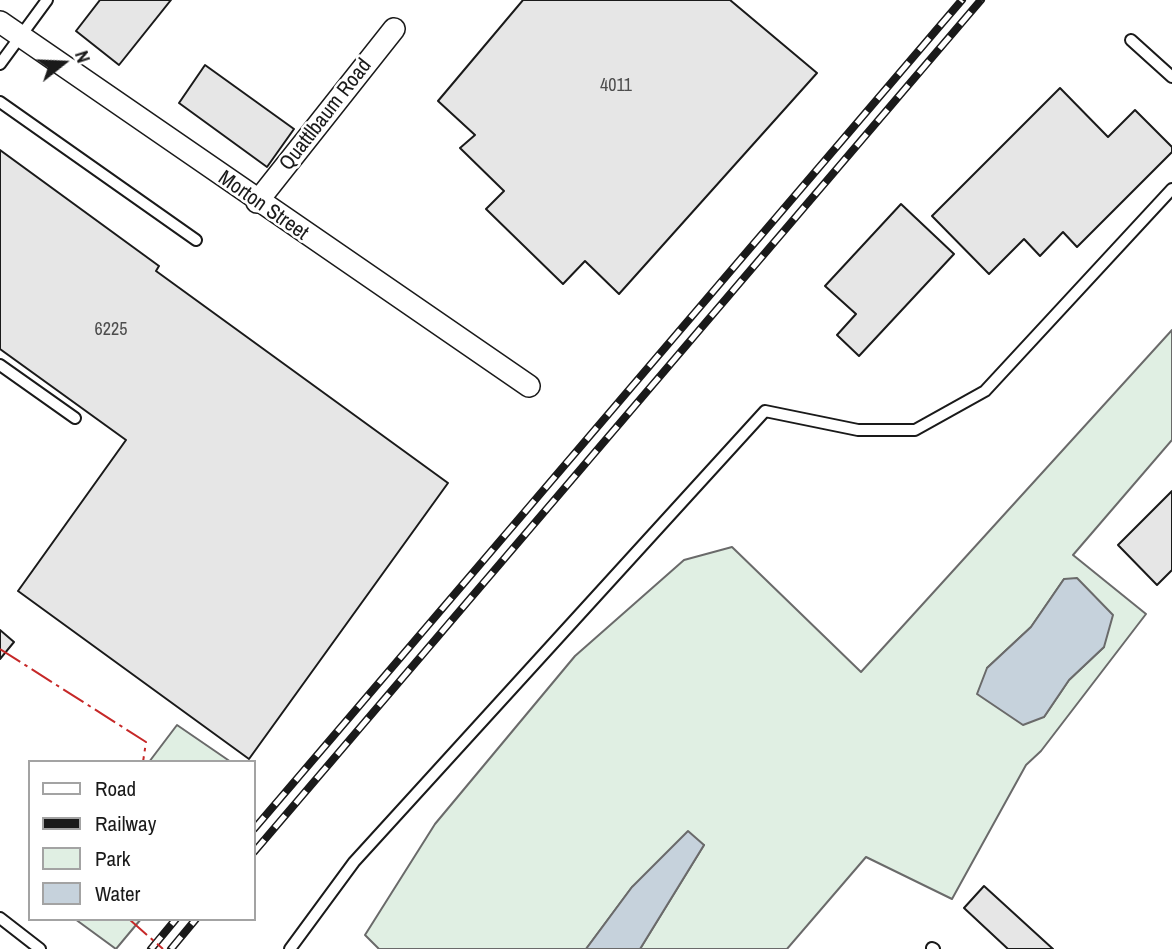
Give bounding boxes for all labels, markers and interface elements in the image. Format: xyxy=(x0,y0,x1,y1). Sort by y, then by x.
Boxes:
north arrow xyxy=(28,28,98,98)
text: N xyxy=(69,47,97,66)
street label: Quattlbaum Road xyxy=(275,54,377,176)
house number: 4011 xyxy=(600,75,632,97)
street label: Morton Street xyxy=(213,166,313,246)
house number: 6225 xyxy=(95,319,127,341)
legend xyxy=(28,760,256,921)
text: Road xyxy=(95,774,136,803)
text: Railway xyxy=(95,809,156,838)
text: Park xyxy=(95,844,130,873)
text: Water xyxy=(95,879,140,908)

